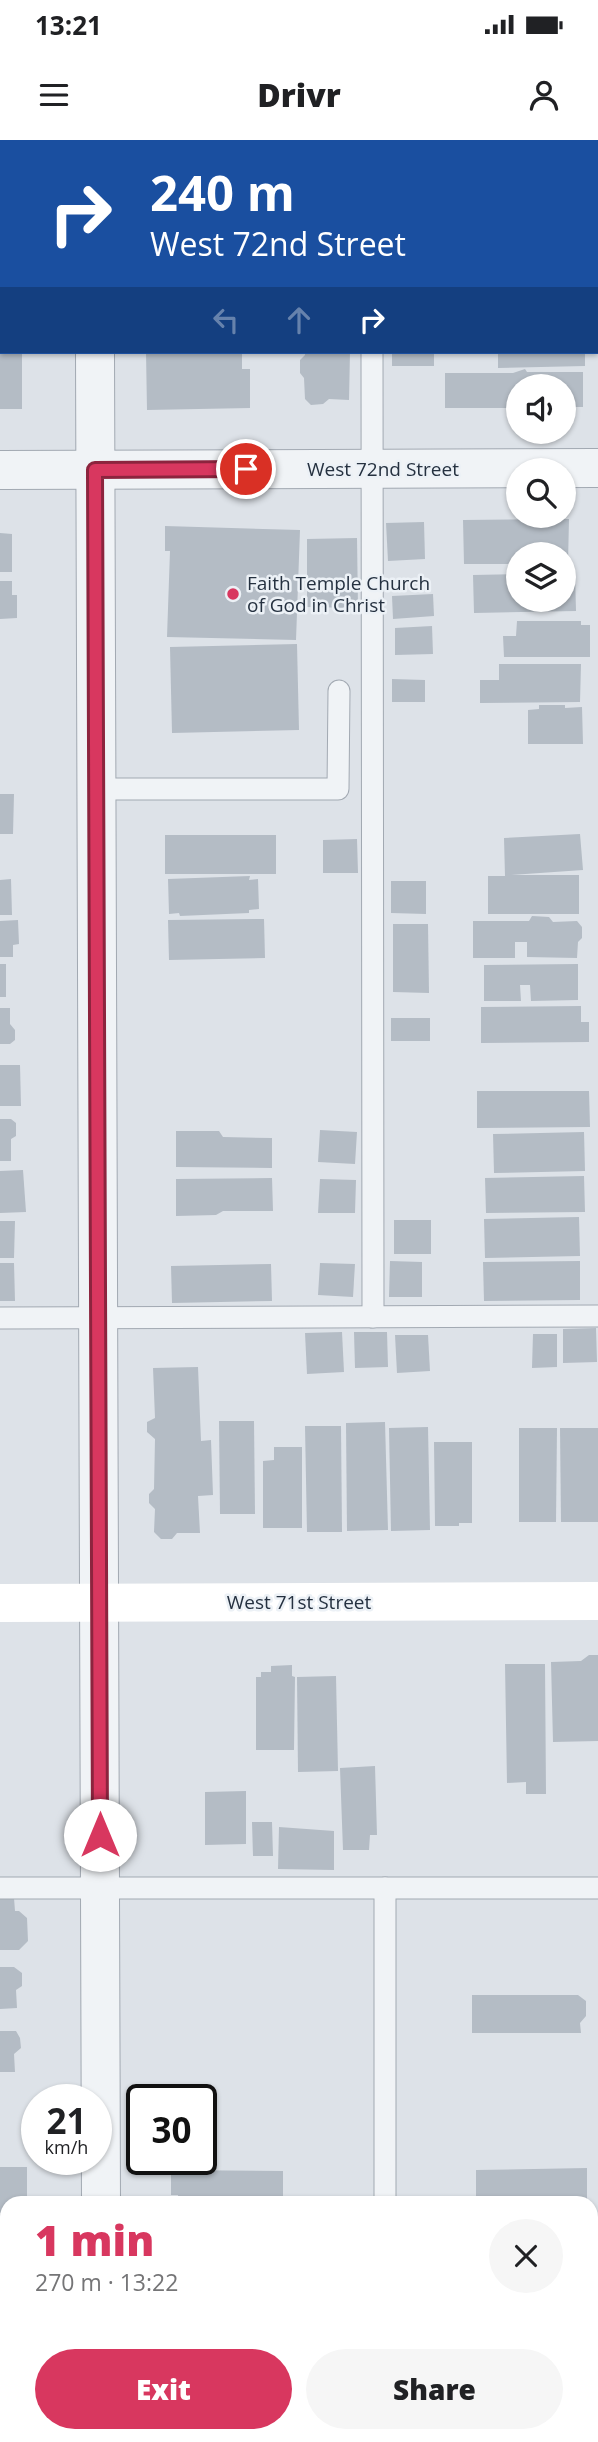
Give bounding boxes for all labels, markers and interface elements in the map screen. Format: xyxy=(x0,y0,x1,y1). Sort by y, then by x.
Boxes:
text: 13:21 xyxy=(35,7,102,43)
text: Drivr xyxy=(257,73,341,116)
icon: menu xyxy=(35,76,73,114)
icon: person xyxy=(525,76,563,114)
text: 240 m xyxy=(150,159,295,225)
icon: right xyxy=(35,168,126,259)
text: West 72nd Street xyxy=(150,222,406,265)
icon: left xyxy=(207,301,245,339)
icon: ahead xyxy=(280,301,318,339)
icon: right xyxy=(353,301,391,339)
map controls xyxy=(506,374,576,612)
button: sound xyxy=(506,374,576,444)
pin xyxy=(216,439,276,499)
icon: arrive xyxy=(227,450,265,488)
street label: West 72nd Street xyxy=(307,456,459,482)
button: search xyxy=(506,458,576,528)
button: layers xyxy=(506,542,576,612)
place label: Faith Temple Church of God in Christ xyxy=(247,570,430,618)
marker: Faith Temple Church of God in Christ xyxy=(225,586,241,602)
street label: West 71st Street xyxy=(227,1589,371,1615)
position arrow xyxy=(63,1798,137,1872)
speed limit sign: 30 xyxy=(126,2084,217,2175)
text: 21 xyxy=(46,2097,87,2144)
text: km/h xyxy=(45,2135,88,2159)
text: 1 min xyxy=(35,2211,154,2268)
button: close xyxy=(489,2219,563,2293)
text: 270 m · 13:22 xyxy=(35,2266,178,2298)
button: Exit xyxy=(35,2349,292,2429)
button: Share xyxy=(306,2349,563,2429)

